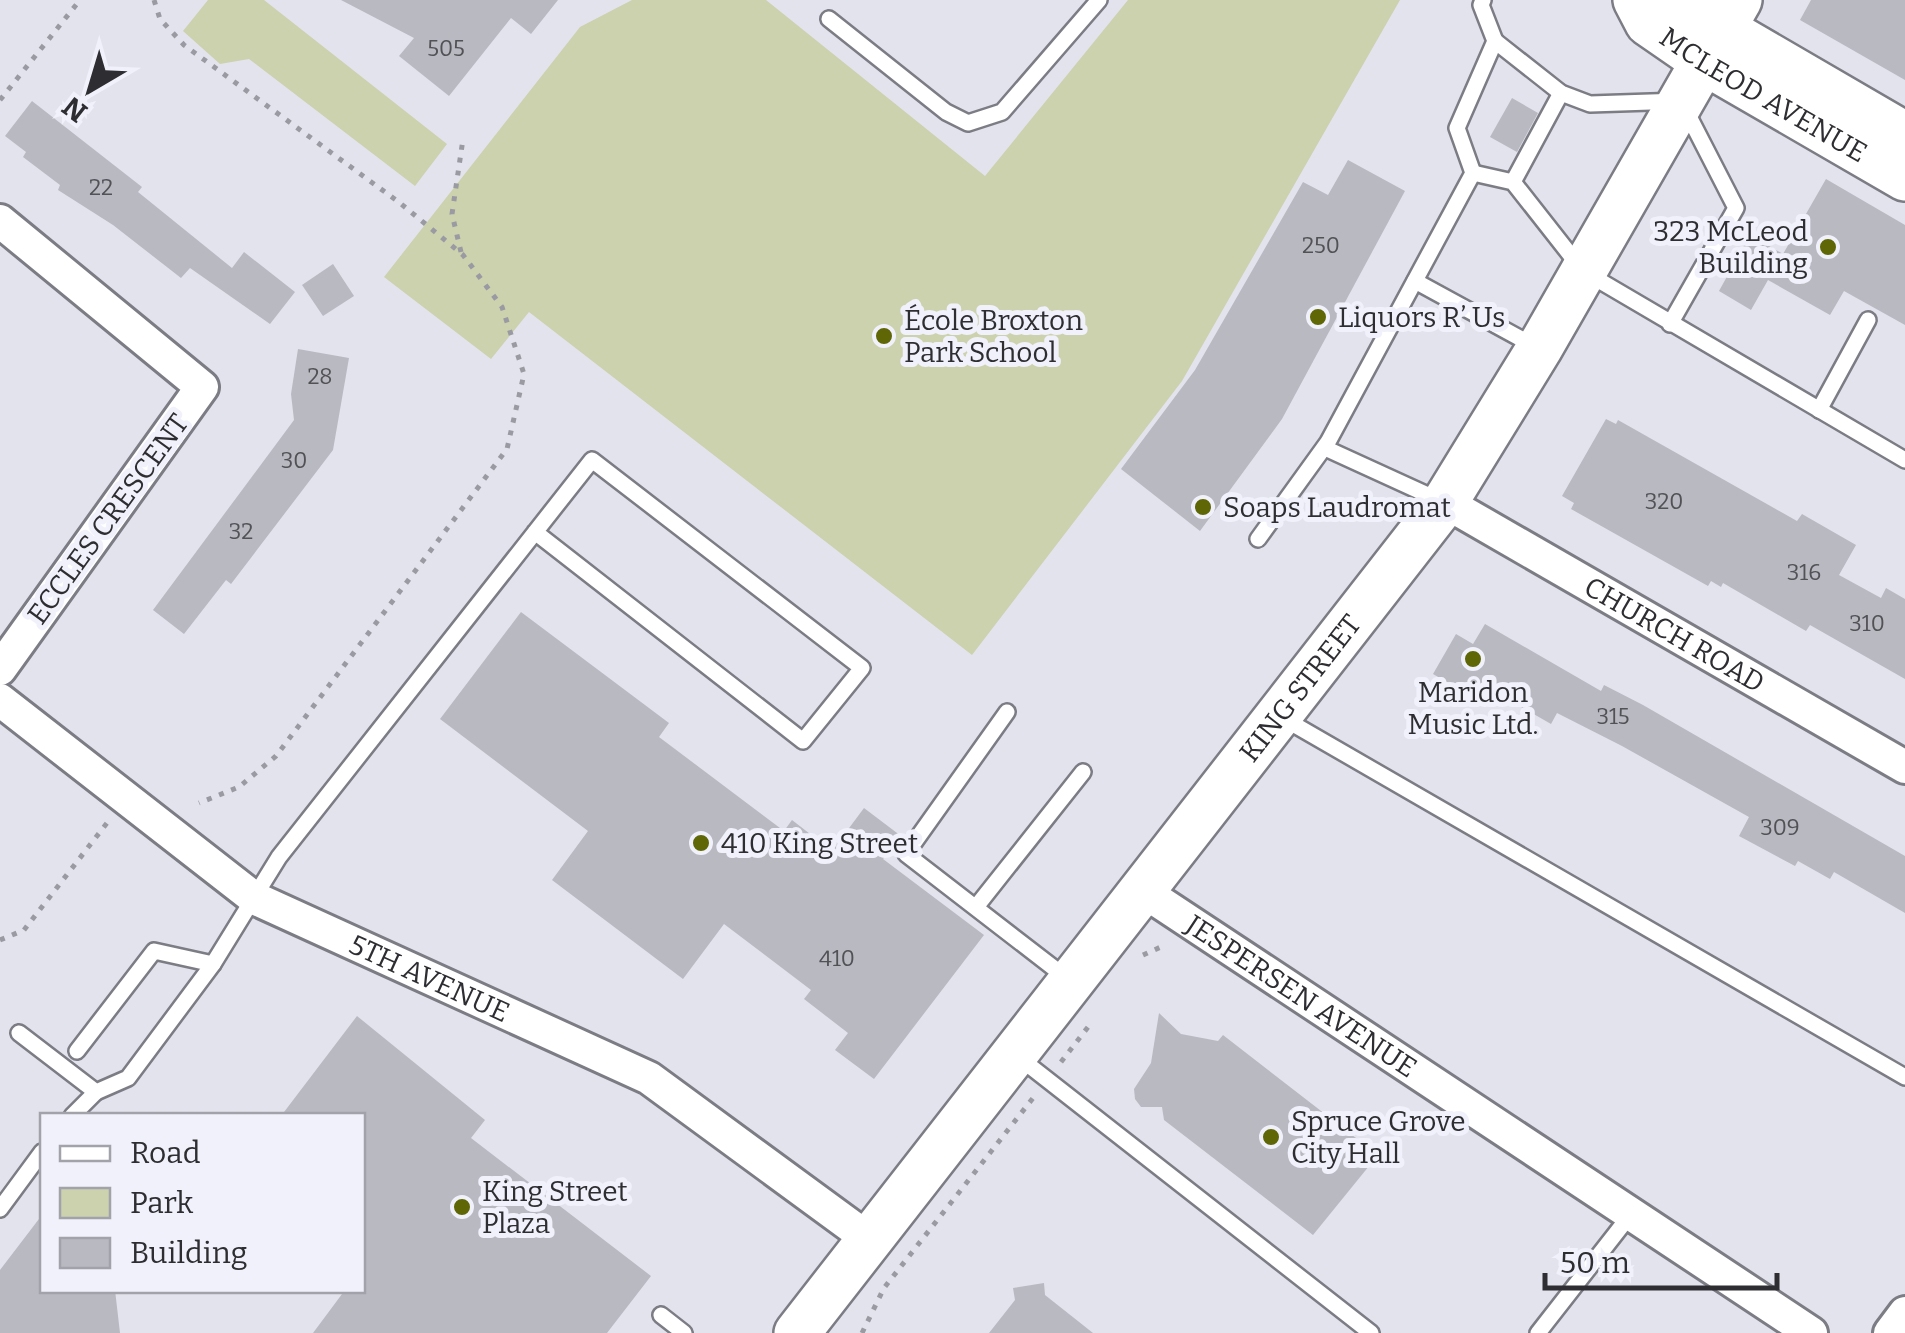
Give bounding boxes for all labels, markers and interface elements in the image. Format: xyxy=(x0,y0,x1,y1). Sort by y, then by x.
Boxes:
street label: MCLEOD AVENUE xyxy=(1654,20,1873,169)
house number: 505 xyxy=(427,35,465,62)
north arrow xyxy=(40,40,140,140)
text: N xyxy=(56,90,94,129)
house number: 22 xyxy=(89,174,113,201)
place label: 323 McLeod Building xyxy=(1653,215,1808,280)
house number: 250 xyxy=(1302,232,1340,259)
marker: 323 McLeod Building xyxy=(1817,236,1839,258)
place label: Liquors R’ Us xyxy=(1338,301,1505,334)
place label: École Broxton Park School xyxy=(904,303,1083,369)
marker: Liquors R’ Us xyxy=(1307,306,1329,328)
marker: École Broxton Park School xyxy=(873,325,895,347)
house number: 28 xyxy=(307,363,333,390)
street label: ECCLES CRESCENT xyxy=(21,408,195,630)
house number: 30 xyxy=(281,447,307,474)
house number: 320 xyxy=(1645,488,1683,515)
place label: Soaps Laudromat xyxy=(1223,491,1451,524)
marker: Soaps Laudromat xyxy=(1192,496,1214,518)
house number: 32 xyxy=(229,518,253,545)
house number: 316 xyxy=(1787,559,1821,586)
street label: CHURCH ROAD xyxy=(1579,570,1770,699)
street label: KING STREET xyxy=(1232,608,1368,768)
house number: 310 xyxy=(1849,610,1885,637)
marker: Maridon Music Ltd. xyxy=(1462,648,1484,670)
place label: Maridon Music Ltd. xyxy=(1407,676,1539,741)
house number: 315 xyxy=(1596,703,1630,730)
house number: 309 xyxy=(1760,814,1800,841)
place label: 410 King Street xyxy=(721,827,918,860)
marker: 410 King Street xyxy=(690,832,712,854)
street label: JESPERSEN AVENUE xyxy=(1179,907,1423,1084)
street label: 5TH AVENUE xyxy=(344,927,515,1029)
house number: 410 xyxy=(819,945,855,972)
place label: Spruce Grove City Hall xyxy=(1291,1105,1465,1170)
legend xyxy=(40,1113,365,1293)
marker: Spruce Grove City Hall xyxy=(1260,1126,1282,1148)
text: Road xyxy=(130,1135,201,1171)
place label: King Street Plaza xyxy=(482,1175,628,1240)
text: Park xyxy=(130,1185,193,1221)
marker: King Street Plaza xyxy=(451,1196,473,1218)
scale bar xyxy=(1545,1228,1778,1290)
text: Building xyxy=(130,1235,248,1271)
text: 50 m xyxy=(1560,1245,1630,1281)

